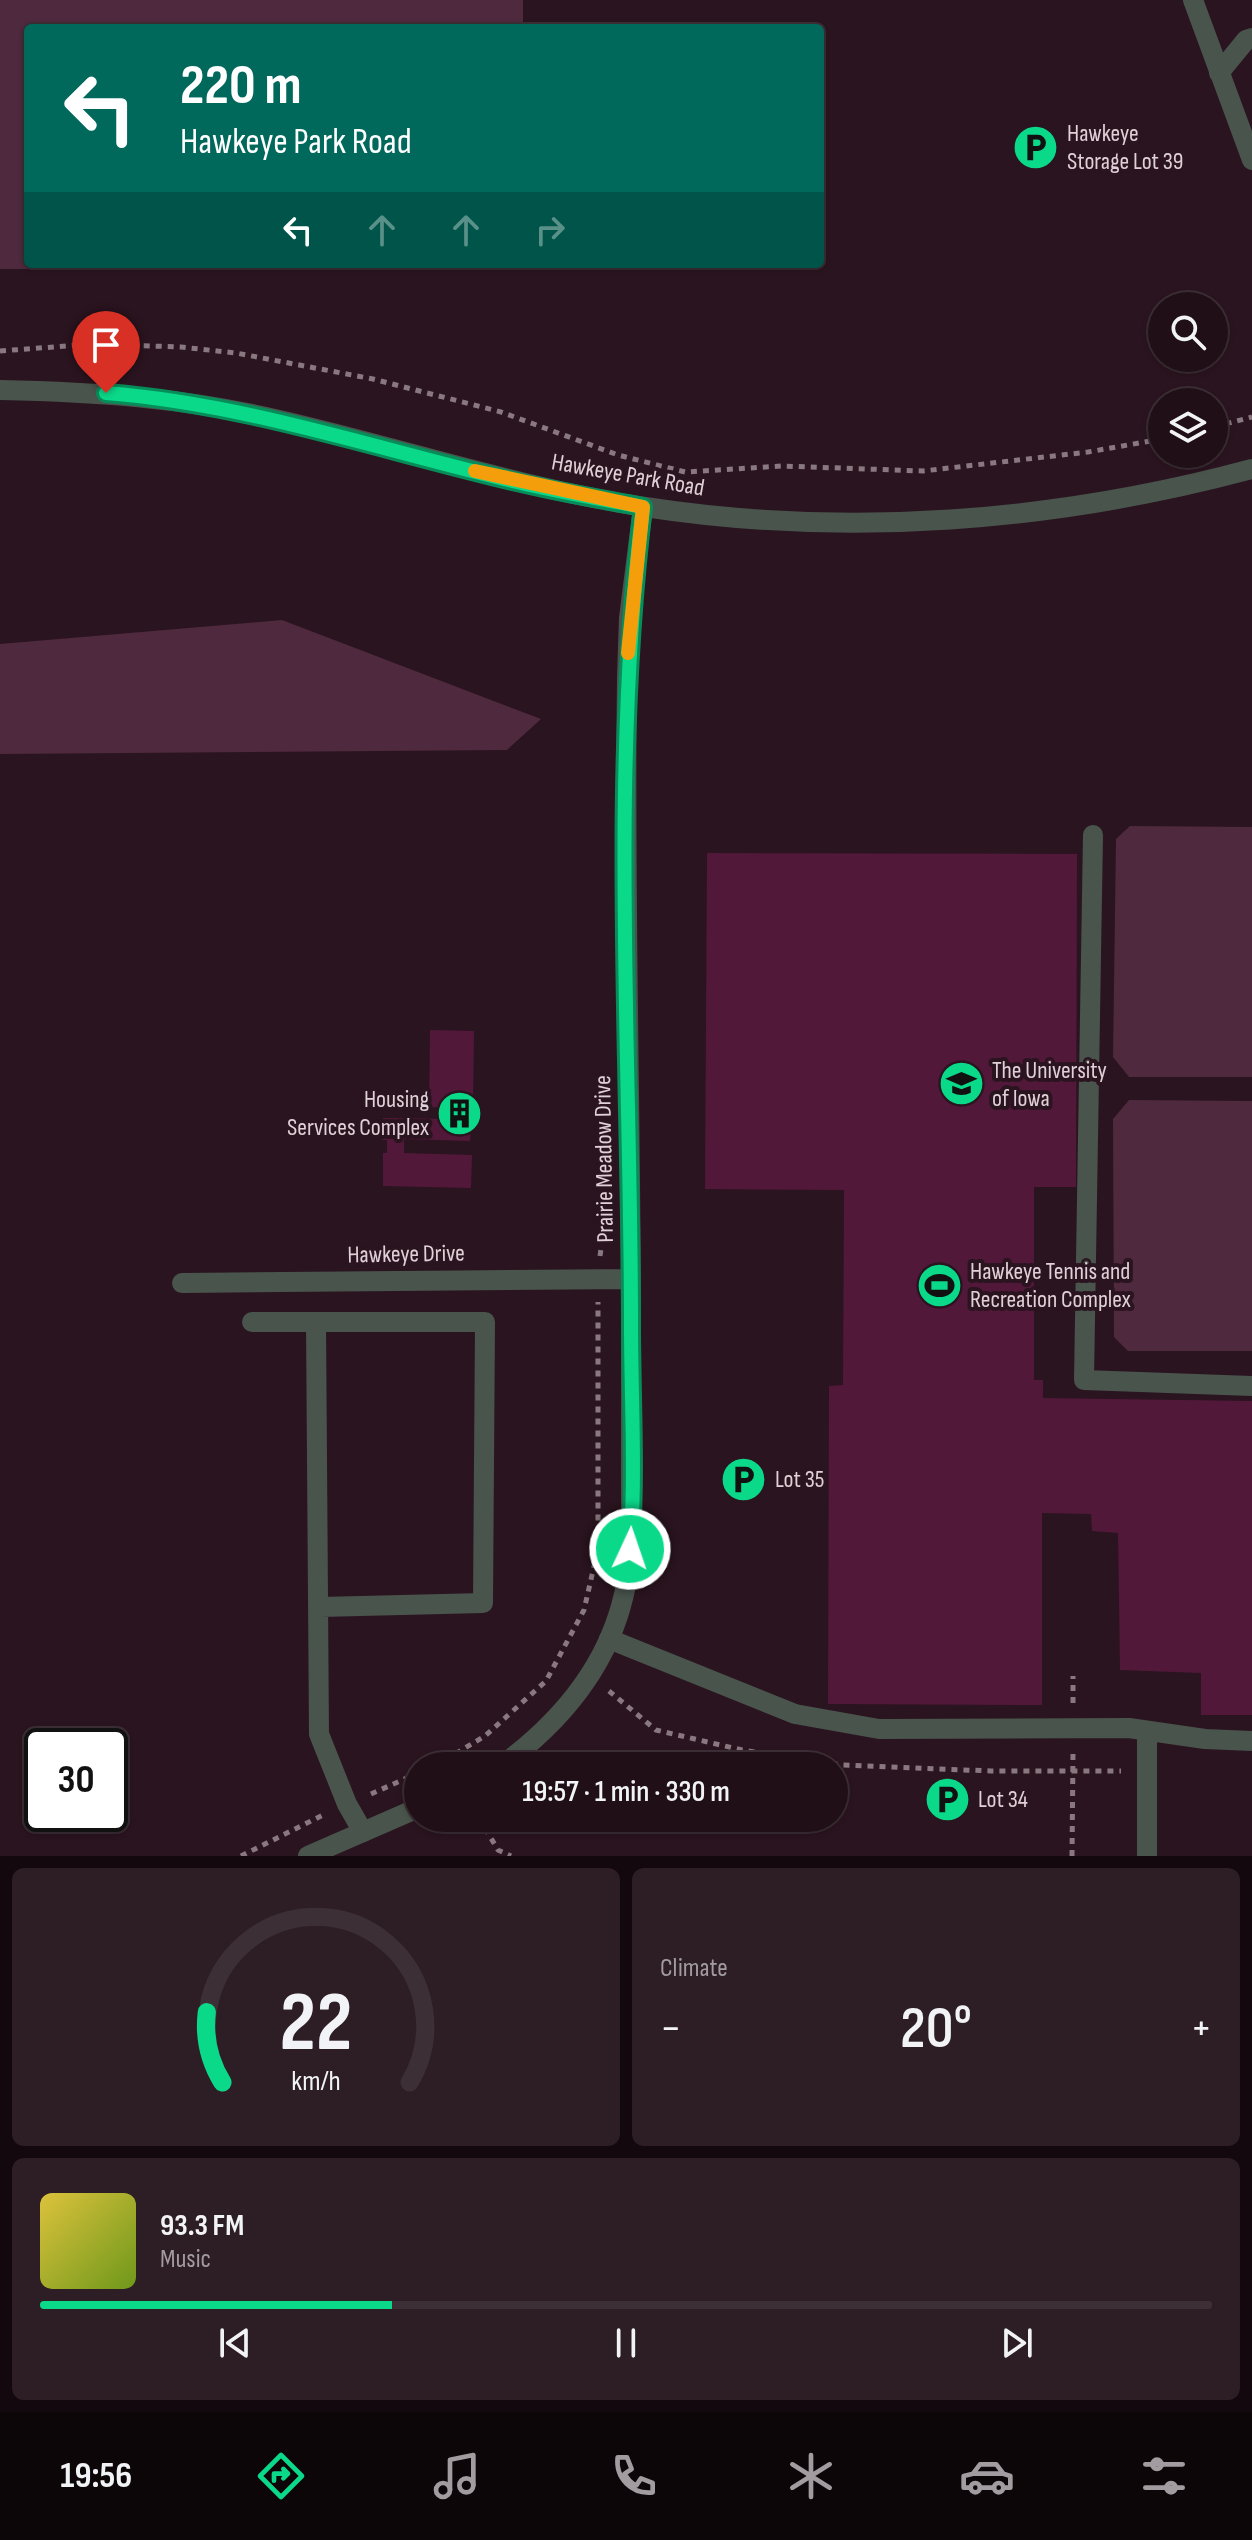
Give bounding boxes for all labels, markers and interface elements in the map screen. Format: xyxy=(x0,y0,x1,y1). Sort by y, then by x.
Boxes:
text: 220 m xyxy=(180,53,302,120)
icon: left xyxy=(48,56,152,160)
place label: Hawkeye Storage Lot 39 xyxy=(1067,119,1183,176)
text: Hawkeye Park Road xyxy=(180,121,412,164)
parking icon: Hawkeye Storage Lot 39 xyxy=(1012,123,1060,171)
icon: left xyxy=(276,208,320,252)
icon: ahead xyxy=(360,208,404,252)
icon: ahead xyxy=(444,208,488,252)
icon: right xyxy=(528,208,572,252)
map controls xyxy=(1148,292,1228,468)
button: search xyxy=(1148,292,1228,372)
pin xyxy=(72,311,140,393)
icon: arrive xyxy=(84,323,128,367)
button: layers xyxy=(1148,388,1228,468)
street label: Hawkeye Park Road xyxy=(549,447,707,503)
place label: The University of Iowa xyxy=(992,1056,1107,1113)
school or university icon: The University of Iowa xyxy=(937,1060,985,1108)
street label: Prairie Meadow Drive xyxy=(588,1075,620,1243)
place label: Housing Services Complex xyxy=(287,1085,429,1142)
building icon: Housing Services Complex xyxy=(436,1089,484,1137)
street label: Hawkeye Drive xyxy=(347,1238,465,1270)
place label: Hawkeye Tennis and Recreation Complex xyxy=(970,1257,1131,1314)
sports icon: Hawkeye Tennis and Recreation Complex xyxy=(915,1261,963,1309)
parking icon: Lot 35 xyxy=(720,1455,768,1503)
place label: Lot 35 xyxy=(775,1465,824,1494)
position arrow xyxy=(588,1507,672,1591)
speed limit sign: 30 xyxy=(24,1728,128,1832)
text: 19:57 · 1 min · 330 m xyxy=(522,1774,730,1810)
parking icon: Lot 34 xyxy=(923,1775,971,1823)
place label: Lot 34 xyxy=(978,1785,1028,1814)
text: Climate xyxy=(660,1953,728,1984)
text: 22 xyxy=(280,1974,352,2074)
text: 20° xyxy=(900,1993,972,2065)
text: − xyxy=(660,2002,682,2055)
text: + xyxy=(1190,2002,1212,2055)
text: km/h xyxy=(291,2064,341,2099)
text: 93.3 FM xyxy=(160,2208,244,2244)
text: Music xyxy=(160,2244,211,2275)
icon: previous xyxy=(213,2321,257,2365)
icon: pause xyxy=(604,2321,648,2365)
icon: next xyxy=(995,2321,1039,2365)
icon: directions xyxy=(253,2448,309,2504)
icon: music xyxy=(429,2448,485,2504)
icon: phone xyxy=(606,2448,662,2504)
icon: climate xyxy=(783,2448,839,2504)
icon: car xyxy=(959,2448,1015,2504)
icon: filters xyxy=(1136,2448,1192,2504)
text: 19:56 xyxy=(60,2455,132,2498)

